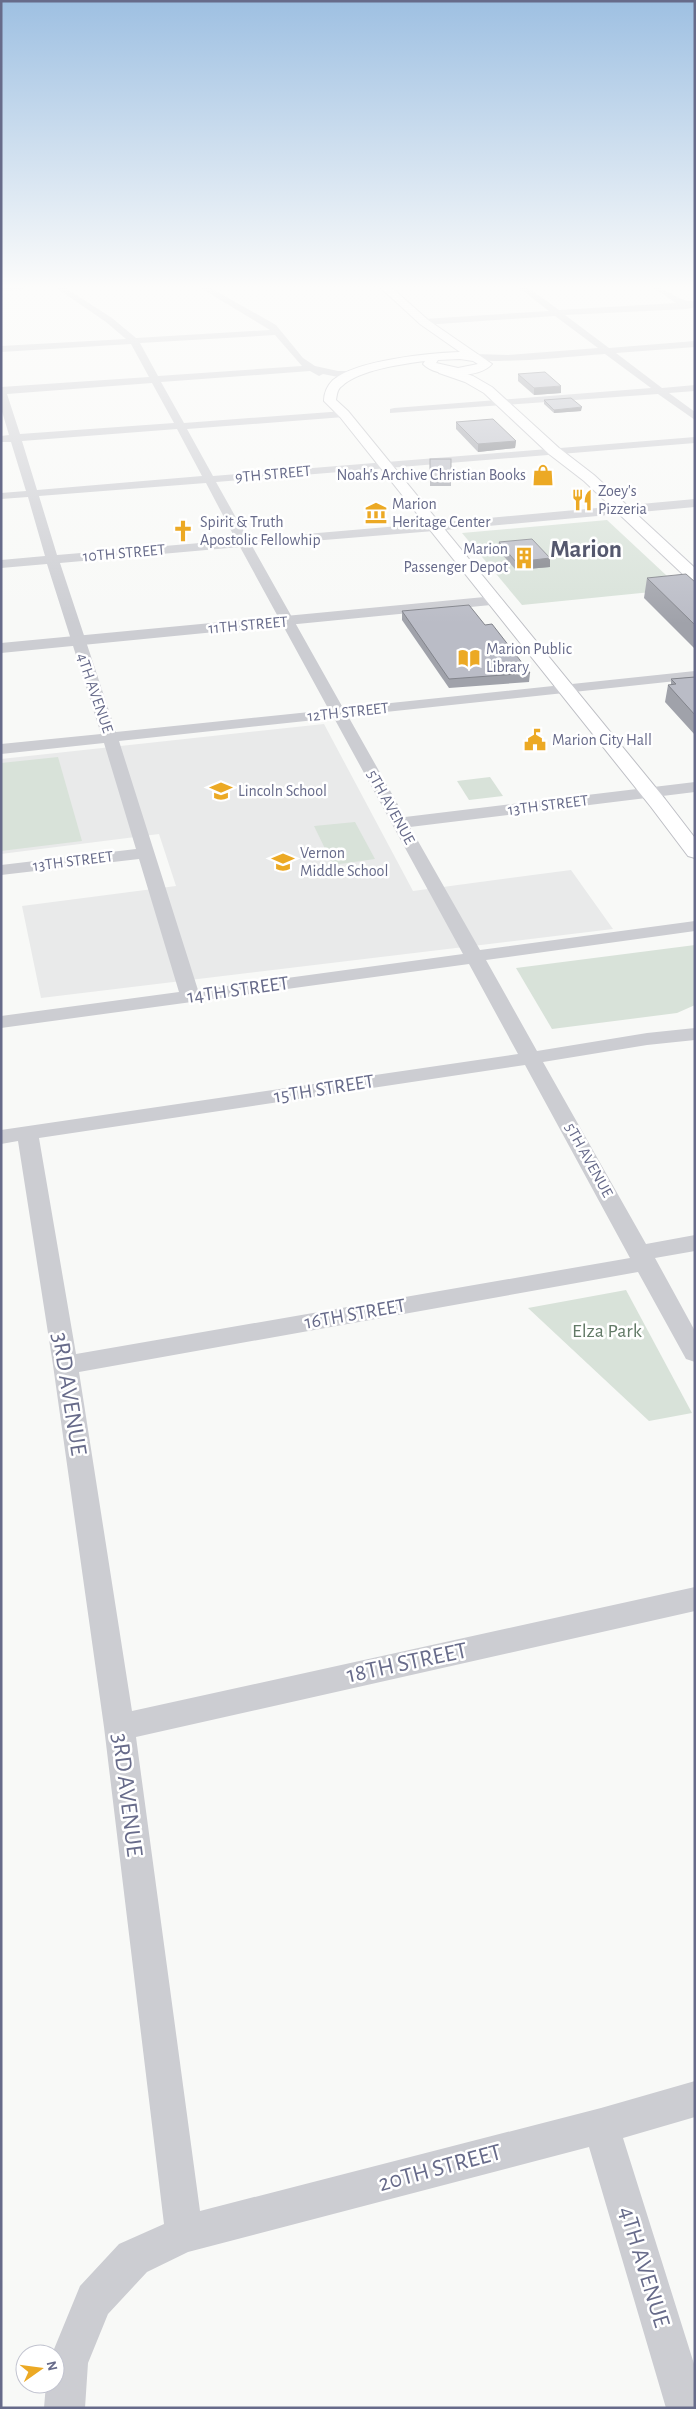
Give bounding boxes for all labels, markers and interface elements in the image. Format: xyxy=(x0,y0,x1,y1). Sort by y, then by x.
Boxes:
shop icon: Noah's Archive Christian Books xyxy=(530,462,556,488)
street label: 9TH STREET xyxy=(234,463,312,485)
place label: Noah's Archive Christian Books xyxy=(337,467,526,483)
place label: Zoey's Pizzeria xyxy=(598,483,647,517)
restaurant icon: Zoey's Pizzeria xyxy=(569,487,595,513)
place label: Marion Heritage Center xyxy=(392,496,491,530)
museum icon: Marion Heritage Center xyxy=(363,500,389,526)
place label: Spirit & Truth Apostolic Fellowhip xyxy=(200,514,321,548)
church icon: Spirit & Truth Apostolic Fellowhip xyxy=(170,518,196,544)
district label: Marion xyxy=(550,537,622,562)
street label: 10TH STREET xyxy=(82,541,166,565)
place label: Marion Passenger Depot xyxy=(403,541,508,575)
building icon: Marion Passenger Depot xyxy=(511,545,537,571)
street label: 11TH STREET xyxy=(208,614,289,636)
place label: Marion Public Library xyxy=(486,641,572,676)
library icon: Marion Public Library xyxy=(456,645,482,671)
street label: 4TH AVENUE xyxy=(74,651,116,735)
street label: 12TH STREET xyxy=(307,700,390,724)
public building icon: Marion City Hall xyxy=(522,727,548,753)
place label: Marion City Hall xyxy=(552,732,652,749)
street label: 5TH AVENUE xyxy=(364,767,418,847)
school or university icon: Lincoln School xyxy=(208,778,234,804)
place label: Lincoln School xyxy=(238,783,327,799)
street label: 13TH STREET xyxy=(507,792,589,818)
place label: Vernon Middle School xyxy=(300,845,388,879)
street label: 13TH STREET xyxy=(32,848,114,874)
school or university icon: Vernon Middle School xyxy=(270,849,296,875)
street label: 14TH STREET xyxy=(186,973,290,1007)
street label: 15TH STREET xyxy=(272,1071,376,1107)
street label: 5TH AVENUE xyxy=(562,1120,616,1200)
street label: 16TH STREET xyxy=(303,1295,407,1333)
park label: Elza Park xyxy=(572,1321,642,1341)
street label: 3RD AVENUE xyxy=(47,1331,91,1458)
street label: 18TH STREET xyxy=(344,1638,470,1687)
street label: 3RD AVENUE xyxy=(108,1732,147,1858)
street label: 20TH STREET xyxy=(376,2140,504,2196)
street label: 4TH AVENUE xyxy=(614,2204,674,2331)
north arrow xyxy=(15,2344,65,2394)
text: N xyxy=(44,2360,60,2373)

